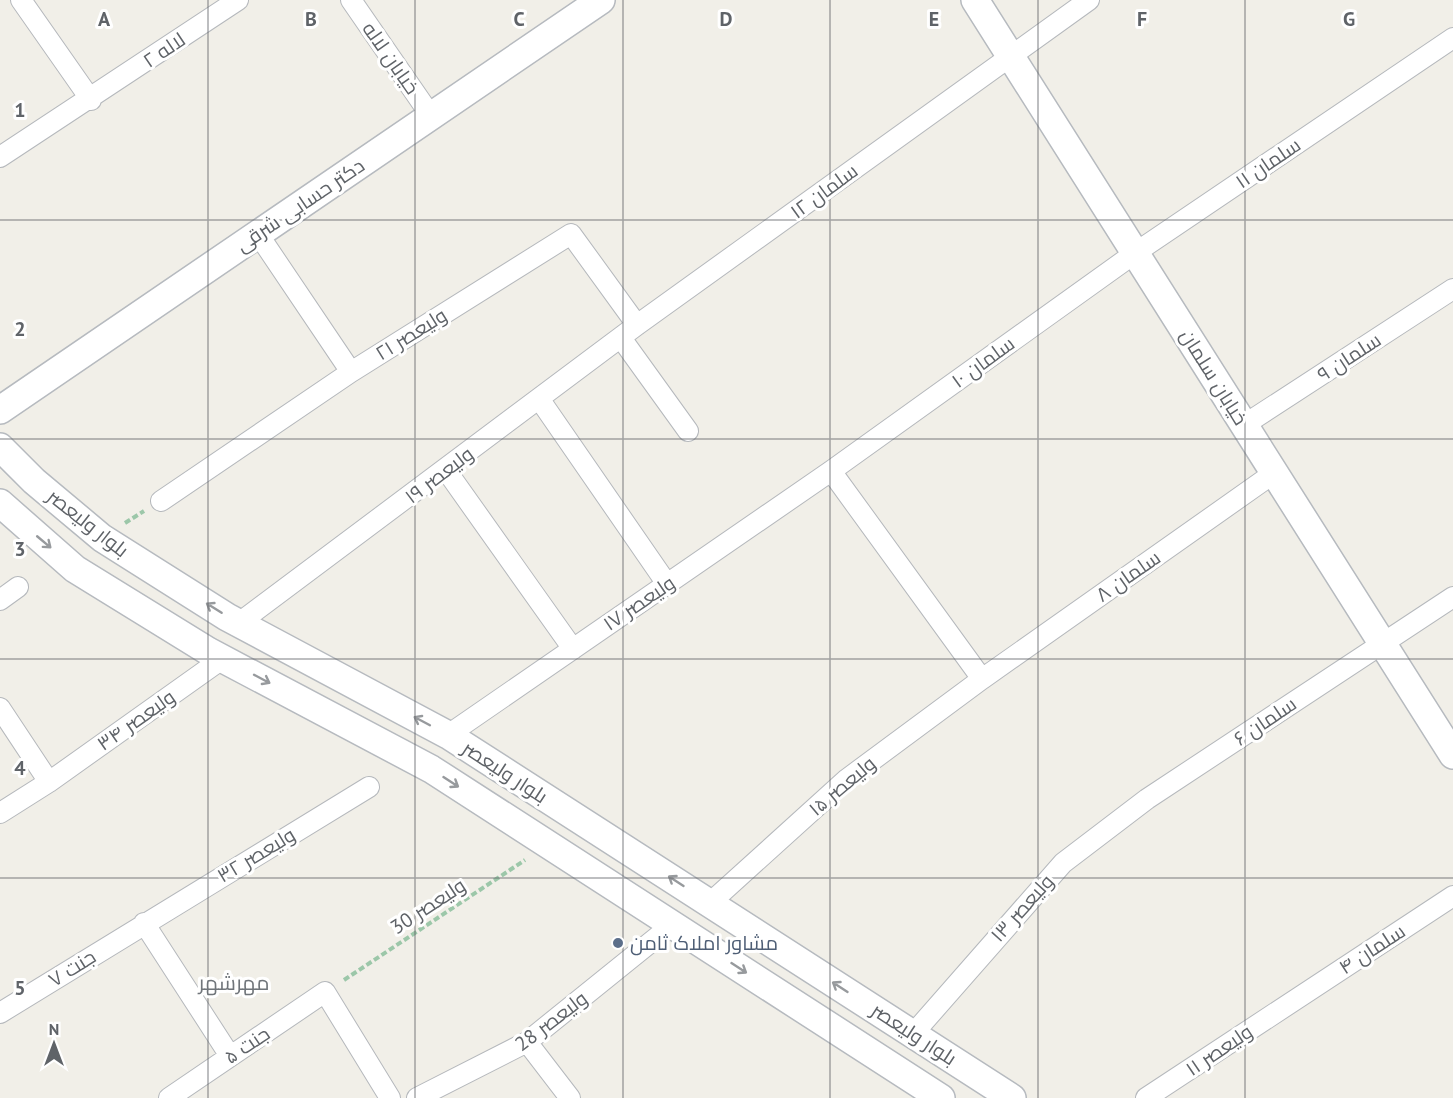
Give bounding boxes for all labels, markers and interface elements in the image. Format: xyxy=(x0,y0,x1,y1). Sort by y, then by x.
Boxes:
text: A xyxy=(98,6,111,32)
text: B xyxy=(305,6,317,32)
text: C xyxy=(513,6,525,32)
text: D xyxy=(720,6,733,32)
text: E xyxy=(929,6,939,32)
text: F xyxy=(1137,6,1147,32)
text: G xyxy=(1343,6,1355,32)
street label: خیابان لاله xyxy=(357,17,425,99)
street label: لاله ۲ xyxy=(138,26,190,74)
text: 1 xyxy=(14,97,26,123)
street label: سلمان ۱۱ xyxy=(1230,132,1306,194)
street label: دکتر حسابی شرقی xyxy=(231,152,369,258)
street label: سلمان ۱۲ xyxy=(785,158,863,224)
street label: ولیعصر ۲۱ xyxy=(370,302,452,366)
text: 2 xyxy=(14,316,26,342)
street label: خیابان سلمان xyxy=(1174,324,1254,430)
street label: سلمان ۹ xyxy=(1312,327,1386,387)
street label: سلمان ۱۰ xyxy=(946,330,1020,394)
street label: ولیعصر ۱۹ xyxy=(400,441,478,509)
street label: بلوار ولیعصر xyxy=(41,482,134,563)
one-way arrow xyxy=(36,535,51,549)
text: 3 xyxy=(14,536,26,562)
street label: سلمان ۸ xyxy=(1091,544,1165,608)
street label: ولیعصر ۱۷ xyxy=(598,569,680,637)
one-way arrow xyxy=(206,602,223,614)
one-way arrow xyxy=(252,674,270,685)
street label: ولیعصر ۳۴ xyxy=(92,684,180,756)
street label: سلمان ۶ xyxy=(1229,691,1301,751)
one-way arrow xyxy=(414,715,431,727)
street label: بلوار ولیعصر xyxy=(457,734,553,809)
street label: ولیعصر ۱۵ xyxy=(803,750,881,822)
text: 4 xyxy=(14,755,26,781)
one-way arrow xyxy=(443,776,460,789)
street label: ولیعصر ۳۲ xyxy=(212,822,300,888)
street label: ولیعصر ۱۳ xyxy=(985,869,1059,947)
street label: ولیعصر 30 xyxy=(385,872,471,940)
one-way arrow xyxy=(668,875,685,887)
street label: سلمان ۴ xyxy=(1334,918,1410,980)
place label: مشاور املاک ثامن xyxy=(630,930,778,956)
marker: مشاور املاک ثامن xyxy=(611,936,625,950)
street label: جنت ۷ xyxy=(43,943,101,993)
one-way arrow xyxy=(730,962,747,974)
district label: مهرشهر xyxy=(197,969,270,996)
text: 5 xyxy=(14,975,26,1001)
one-way arrow xyxy=(832,980,849,992)
street label: ولیعصر 28 xyxy=(509,985,593,1057)
street label: بلوار ولیعصر xyxy=(866,996,962,1071)
north arrow xyxy=(24,1014,84,1074)
street label: ولیعصر ۱۱ xyxy=(1181,1018,1257,1082)
text: N xyxy=(49,1019,59,1039)
street label: جنت ۵ xyxy=(219,1020,275,1070)

